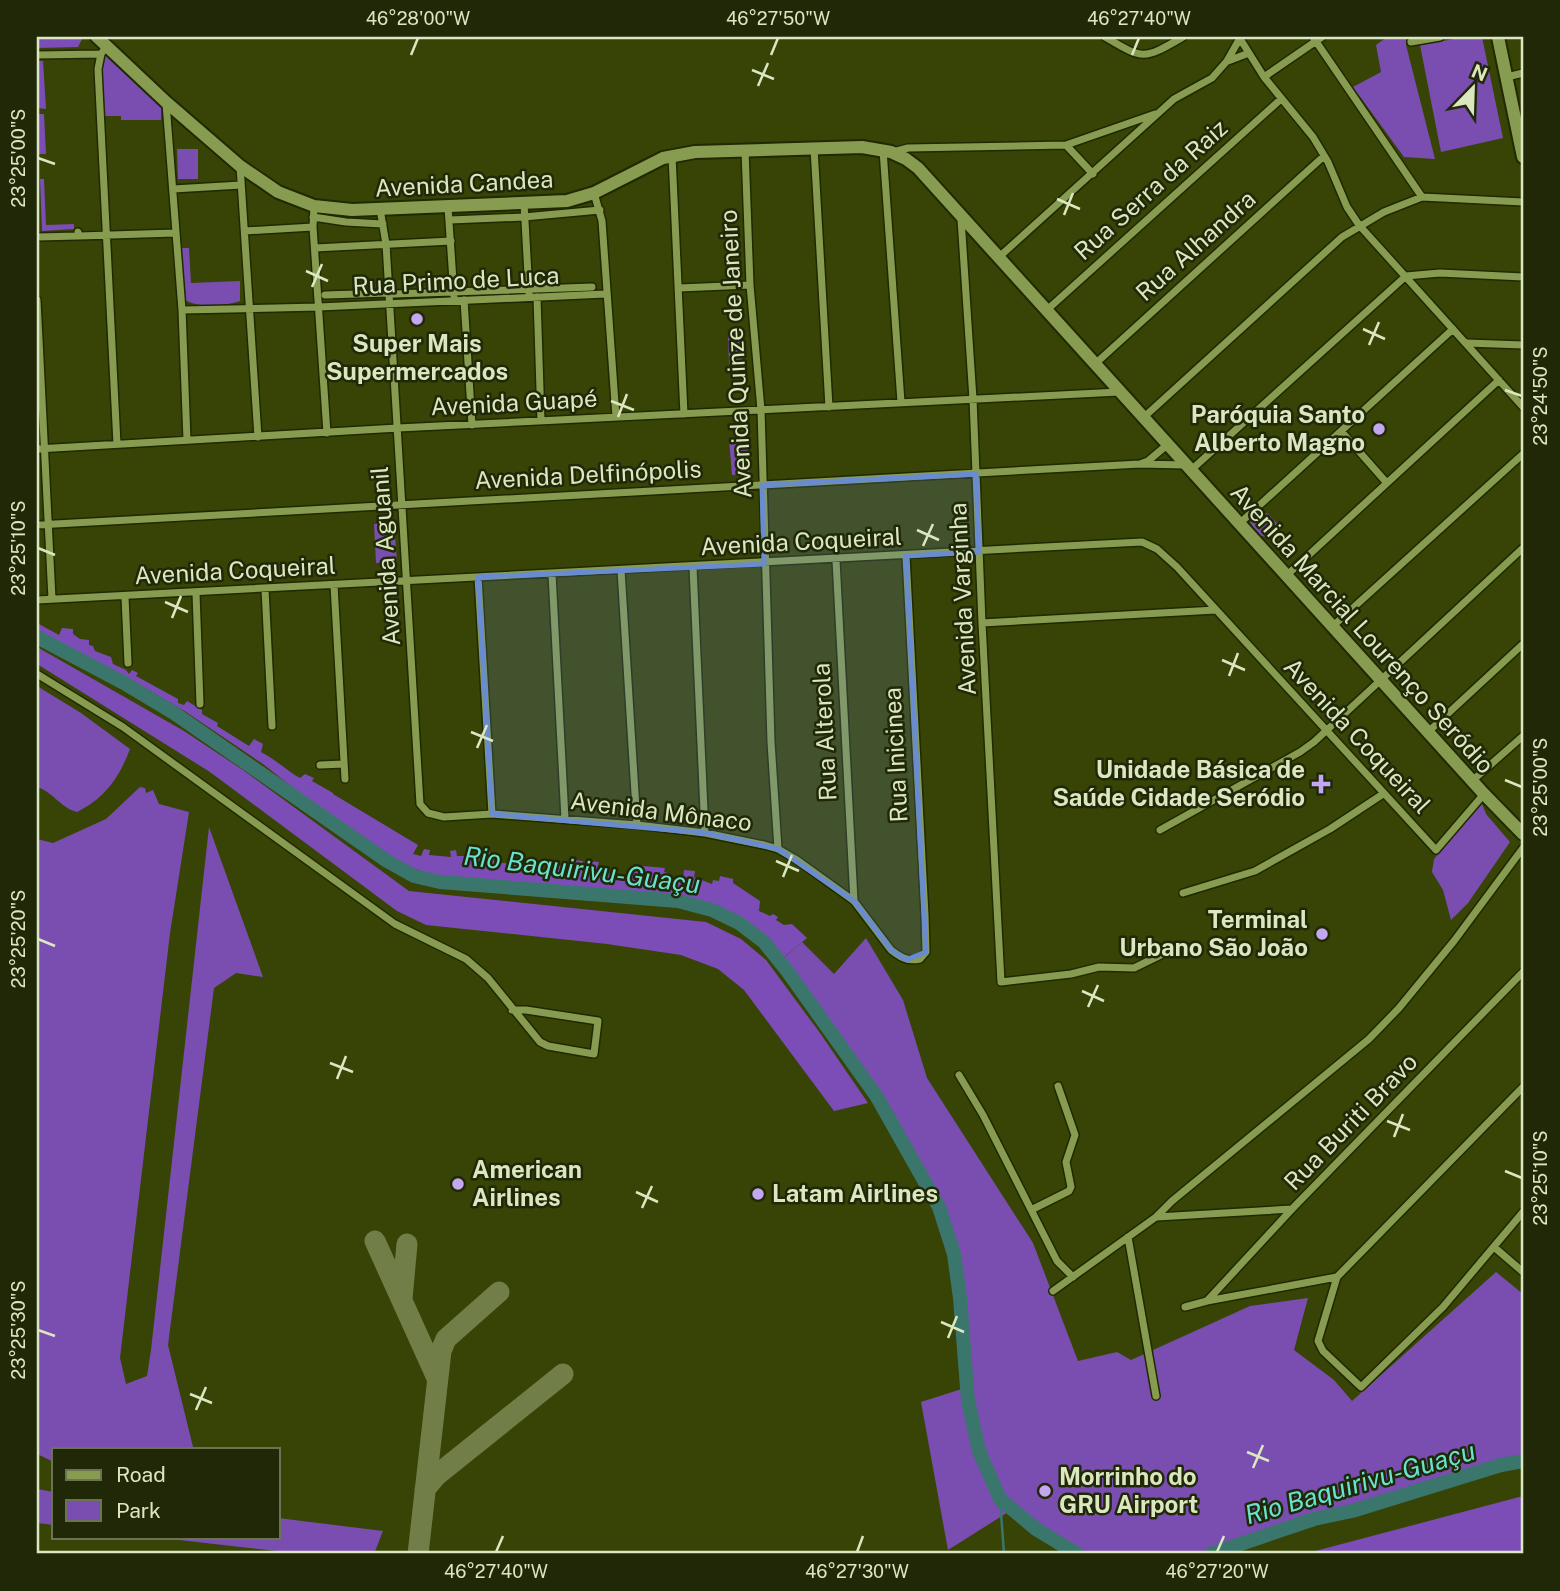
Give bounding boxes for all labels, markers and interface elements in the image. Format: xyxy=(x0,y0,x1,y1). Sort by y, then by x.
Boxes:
text: 46°28'00"W xyxy=(366,8,470,29)
text: 46°27'50"W xyxy=(726,8,830,29)
text: 46°27'40"W xyxy=(1087,8,1191,29)
north arrow xyxy=(1438,52,1508,122)
text: N xyxy=(1469,59,1491,85)
text: 23°25'00"S xyxy=(8,109,29,207)
street label: Rua Serra da Raiz xyxy=(1068,113,1233,265)
street label: Avenida Candea xyxy=(374,164,554,202)
street label: Rua Alhandra xyxy=(1130,184,1261,306)
street label: Avenida Quinze de Janeiro xyxy=(713,209,757,499)
street label: Rua Primo de Luca xyxy=(352,261,560,299)
marker: Super Mais Supermercados xyxy=(409,311,425,327)
place label: Super Mais Supermercados xyxy=(326,329,508,385)
text: 23°24'50"S xyxy=(1530,346,1551,446)
street label: Avenida Guapé xyxy=(430,384,598,420)
place label: Paróquia Santo Alberto Magno xyxy=(1191,400,1365,456)
marker: Paróquia Santo Alberto Magno xyxy=(1371,421,1387,437)
street label: Avenida Delfinópolis xyxy=(474,454,702,494)
street label: Avenida Aguanil xyxy=(365,465,405,647)
street label: Avenida Marcial Lourenço Seródio xyxy=(1225,478,1500,779)
text: 23°25'10"S xyxy=(8,500,29,596)
street label: Avenida Varginha xyxy=(943,502,981,696)
street label: Avenida Coqueiral xyxy=(699,522,902,560)
street label: Avenida Coqueiral xyxy=(133,551,336,589)
street label: Avenida Coqueiral xyxy=(1279,652,1437,819)
street label: Rua Alterola xyxy=(806,662,842,802)
street label: Rua Inicinea xyxy=(877,687,913,823)
text: 23°25'00"S xyxy=(1530,738,1551,836)
place label: Unidade Básica de Saúde Cidade Seródio xyxy=(1052,755,1305,811)
marker: Unidade Básica de Saúde Cidade Seródio xyxy=(1311,774,1331,794)
street label: Avenida Mônaco xyxy=(569,786,753,836)
water label: Rio Baquirivu-Guaçu xyxy=(462,840,702,899)
text: 23°25'20"S xyxy=(8,890,29,988)
place label: Terminal Urbano São João xyxy=(1119,905,1308,961)
marker: Terminal Urbano São João xyxy=(1314,926,1330,942)
street label: Rua Buriti Bravo xyxy=(1278,1047,1423,1195)
text: 23°25'10"S xyxy=(1530,1130,1551,1226)
place label: American Airlines xyxy=(472,1155,582,1211)
marker: American Airlines xyxy=(450,1176,466,1192)
place label: Latam Airlines xyxy=(772,1179,938,1207)
marker: Latam Airlines xyxy=(750,1186,766,1202)
text: 23°25'30"S xyxy=(8,1280,29,1380)
water label: Rio Baquirivu-Guaçu xyxy=(1241,1435,1479,1530)
legend xyxy=(52,1448,280,1538)
text: Road xyxy=(116,1462,166,1487)
place label: Morrinho do GRU Airport xyxy=(1059,1462,1198,1518)
marker: Morrinho do GRU Airport xyxy=(1037,1483,1053,1499)
text: Park xyxy=(116,1498,161,1523)
text: 46°27'40"W xyxy=(444,1561,548,1582)
text: 46°27'30"W xyxy=(805,1561,909,1582)
text: 46°27'20"W xyxy=(1165,1561,1269,1582)

